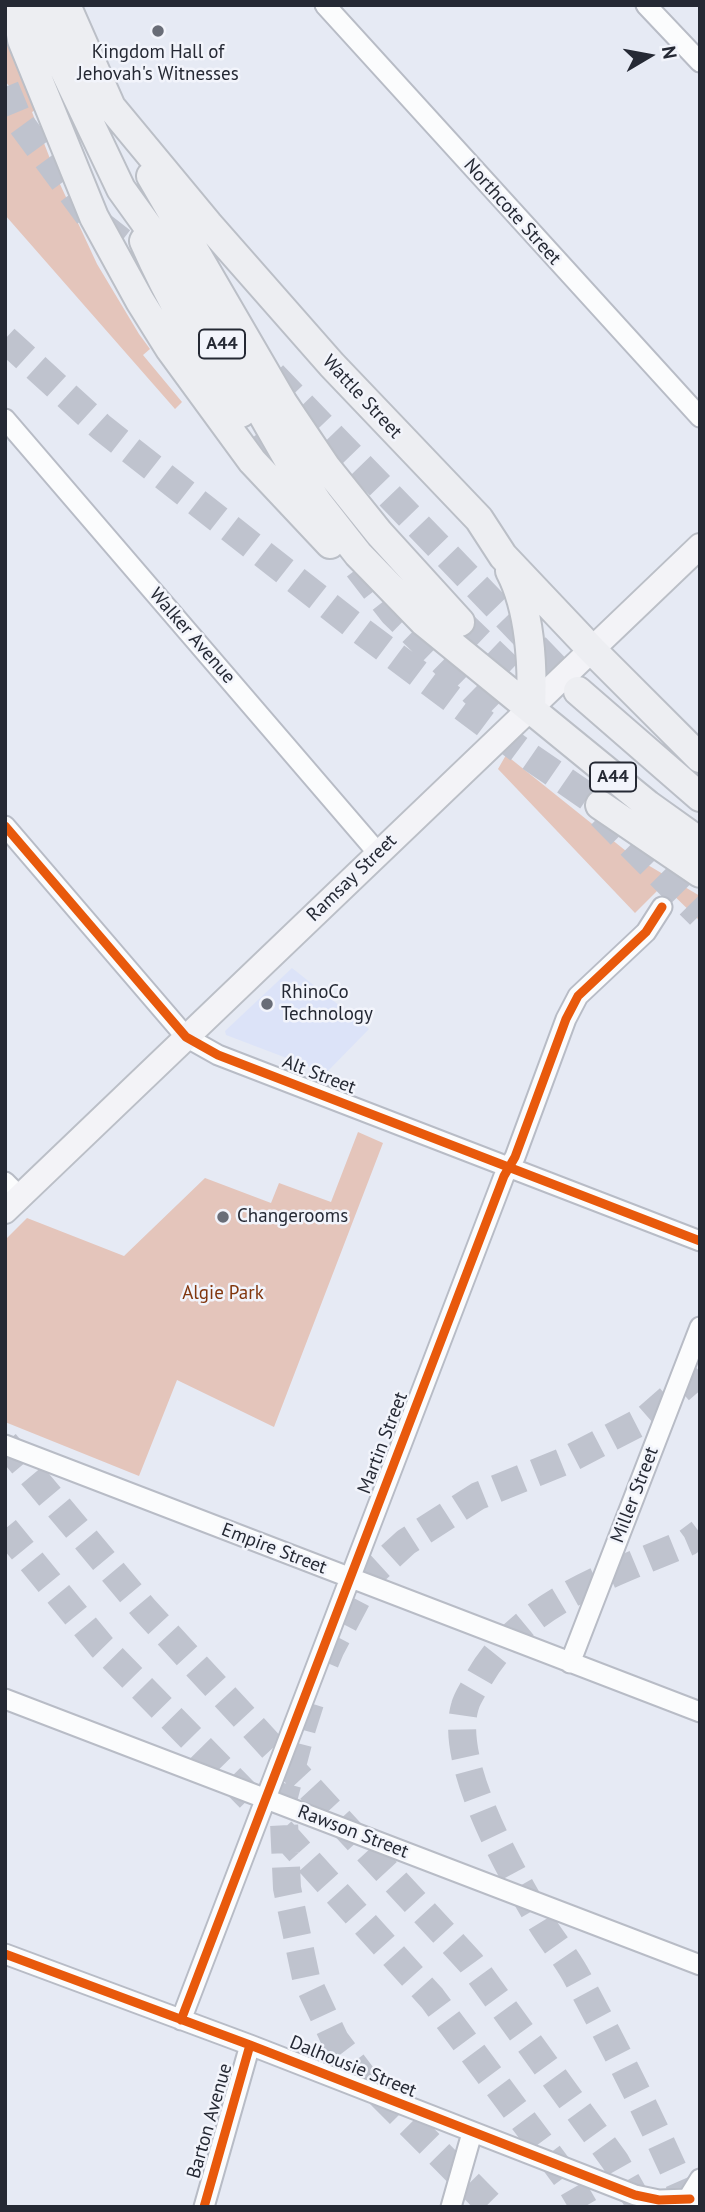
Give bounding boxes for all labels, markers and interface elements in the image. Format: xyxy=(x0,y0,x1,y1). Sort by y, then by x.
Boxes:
north arrow xyxy=(614,21,684,91)
marker: Kingdom Hall of Jehovah's Witnesses xyxy=(150,23,166,39)
place label: Kingdom Hall of Jehovah's Witnesses xyxy=(77,42,239,86)
text: N xyxy=(657,44,683,61)
street label: Northcote Street xyxy=(458,154,566,270)
road number: A44 xyxy=(199,330,245,358)
street label: Wattle Street xyxy=(317,350,407,444)
street label: Walker Avenue xyxy=(144,583,240,689)
road number: A44 xyxy=(590,762,636,792)
street label: Ramsay Street xyxy=(302,830,402,926)
place label: RhinoCo Technology xyxy=(281,982,373,1026)
marker: RhinoCo Technology xyxy=(259,996,275,1012)
street label: Alt Street xyxy=(279,1051,359,1099)
place label: Changerooms xyxy=(237,1206,348,1228)
marker: Changerooms xyxy=(215,1209,231,1225)
park label: Algie Park xyxy=(182,1283,264,1305)
street label: Martin Street xyxy=(353,1389,413,1497)
street label: Miller Street xyxy=(606,1444,664,1546)
street label: Empire Street xyxy=(218,1519,330,1579)
street label: Rawson Street xyxy=(294,1800,412,1864)
street label: Dalhousie Street xyxy=(286,2031,420,2103)
street label: Barton Avenue xyxy=(183,2061,237,2181)

